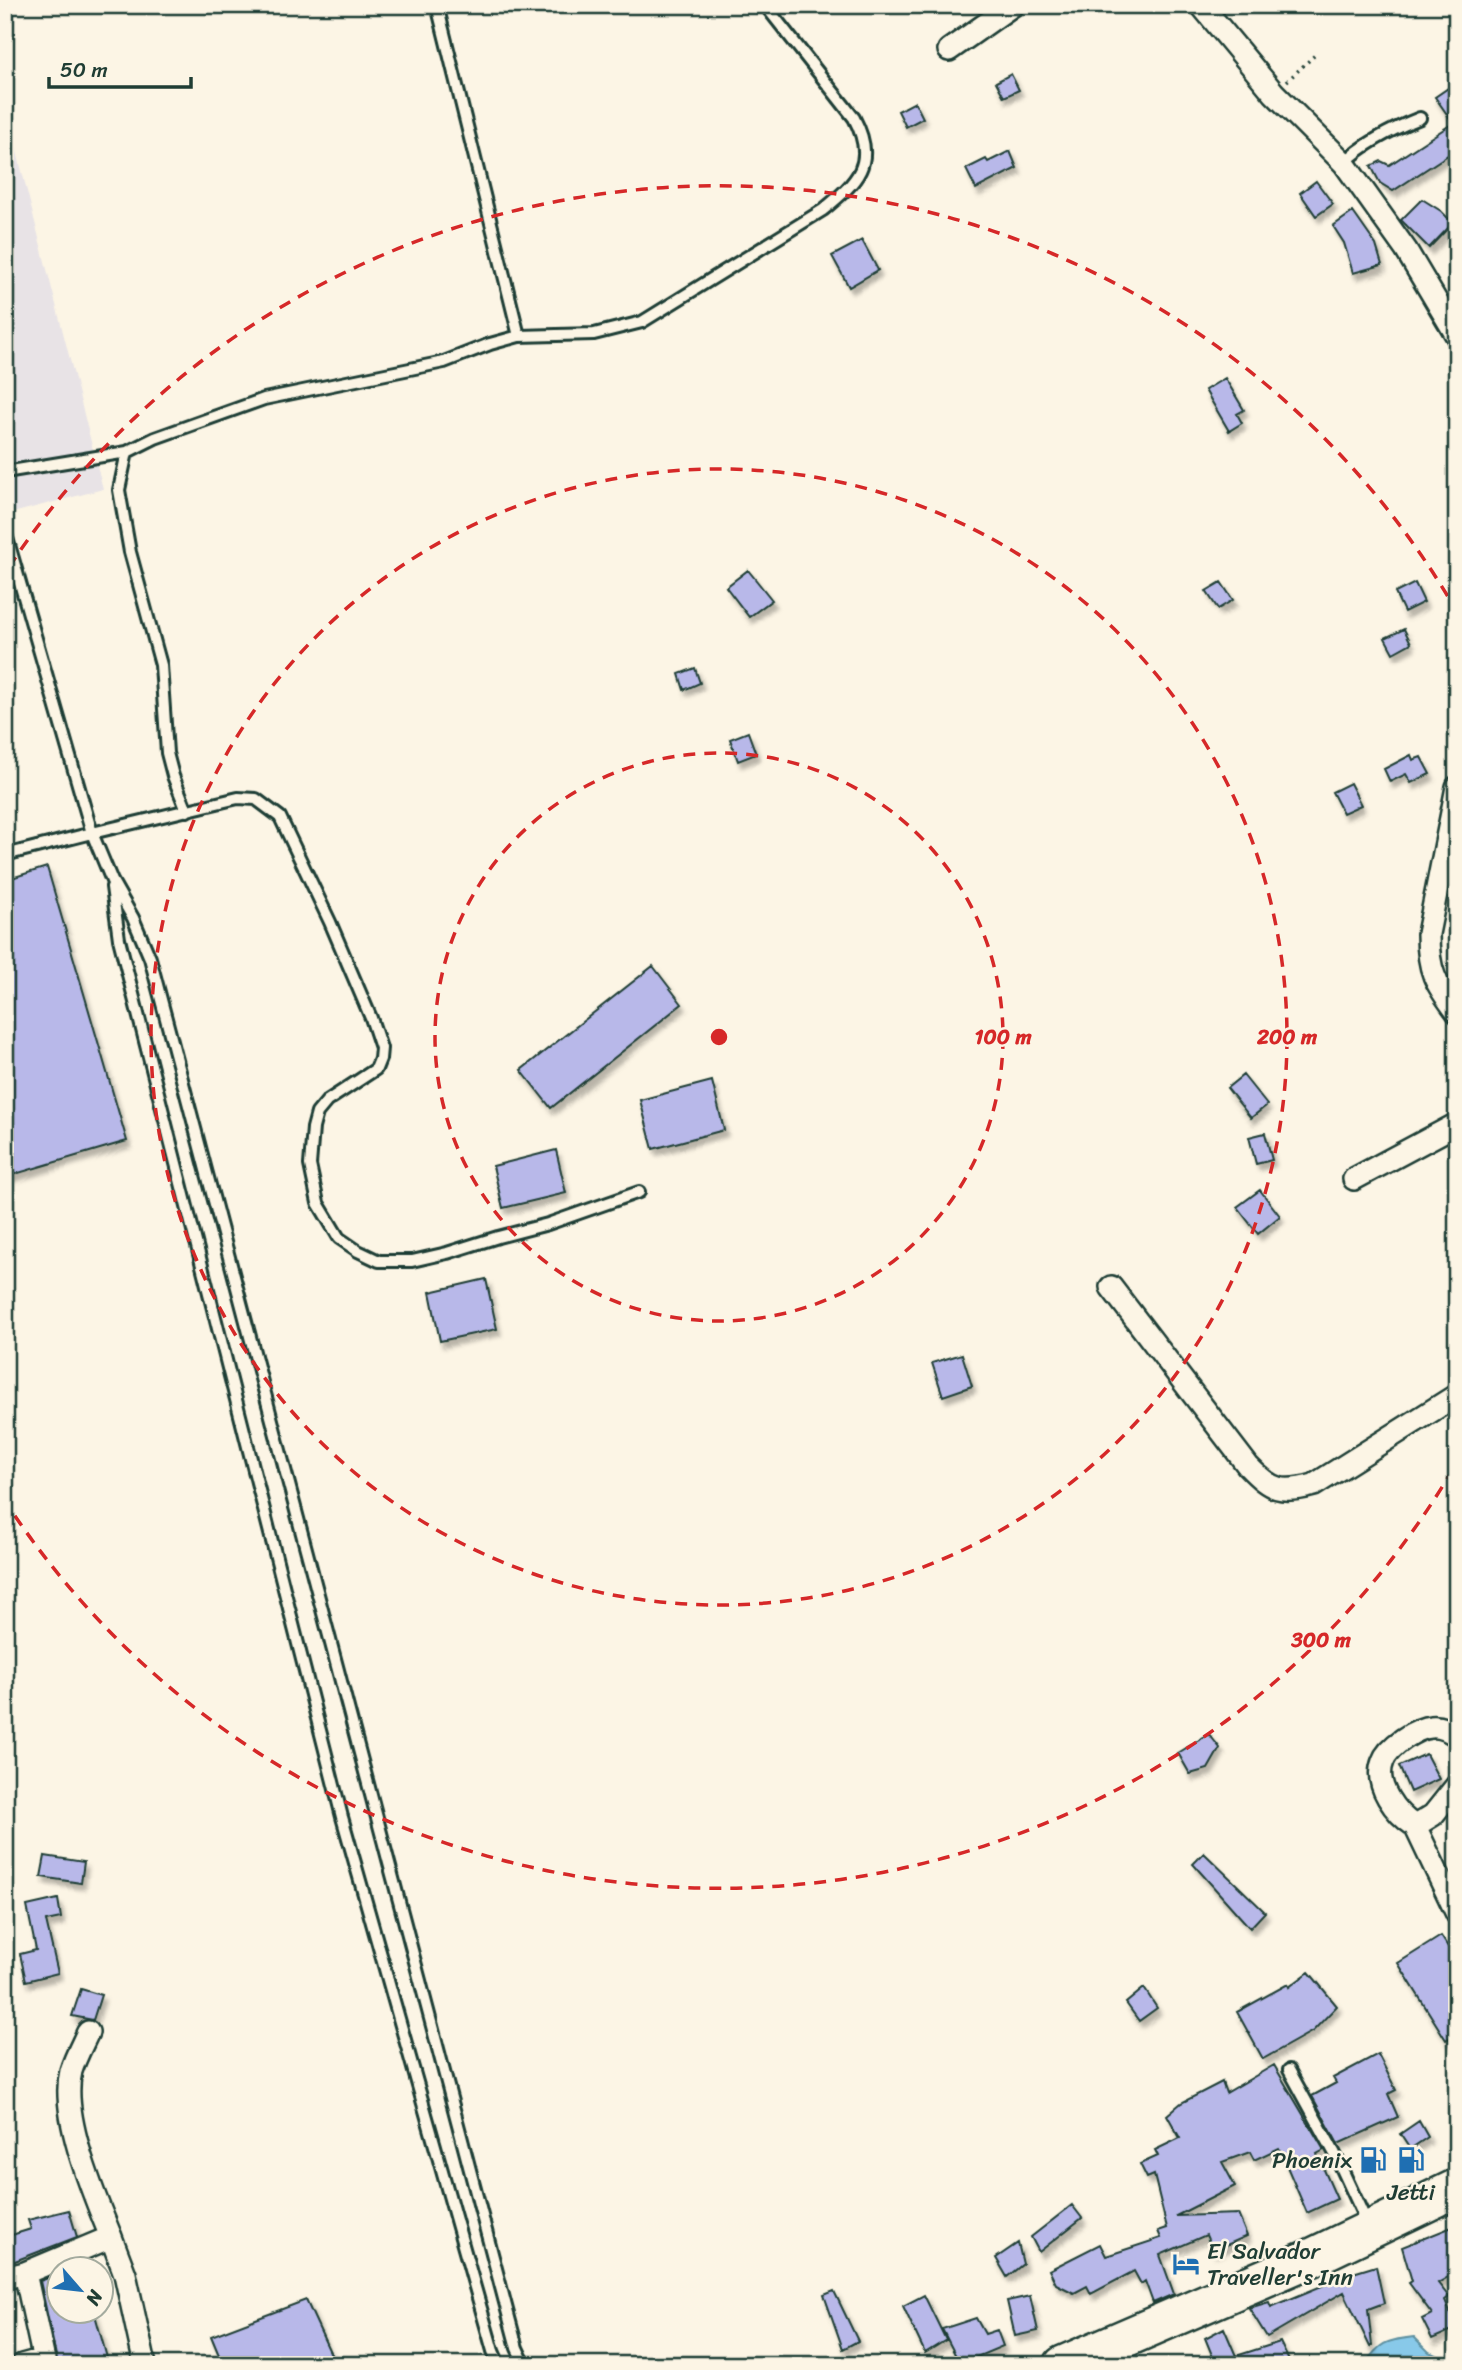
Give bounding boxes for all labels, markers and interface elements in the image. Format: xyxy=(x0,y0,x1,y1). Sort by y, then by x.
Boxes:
scale bar xyxy=(49,46,191,90)
text: 50 m xyxy=(60,51,108,89)
text: 100 m xyxy=(974,1018,1032,1056)
text: 200 m xyxy=(1256,1018,1318,1056)
centre of rings xyxy=(707,1025,731,1049)
text: 300 m xyxy=(1290,1621,1352,1659)
place label: Phoenix xyxy=(1272,2140,1352,2181)
fuel station icon: Phoenix xyxy=(1358,2145,1388,2175)
fuel station icon: Jetti xyxy=(1396,2145,1426,2175)
place label: Jetti xyxy=(1386,2172,1436,2213)
place label: El Salvador Traveller's Inn xyxy=(1207,2231,1353,2298)
hotel icon: El Salvador Traveller's Inn xyxy=(1171,2249,1201,2279)
north arrow xyxy=(46,2254,116,2324)
text: N xyxy=(77,2283,113,2312)

